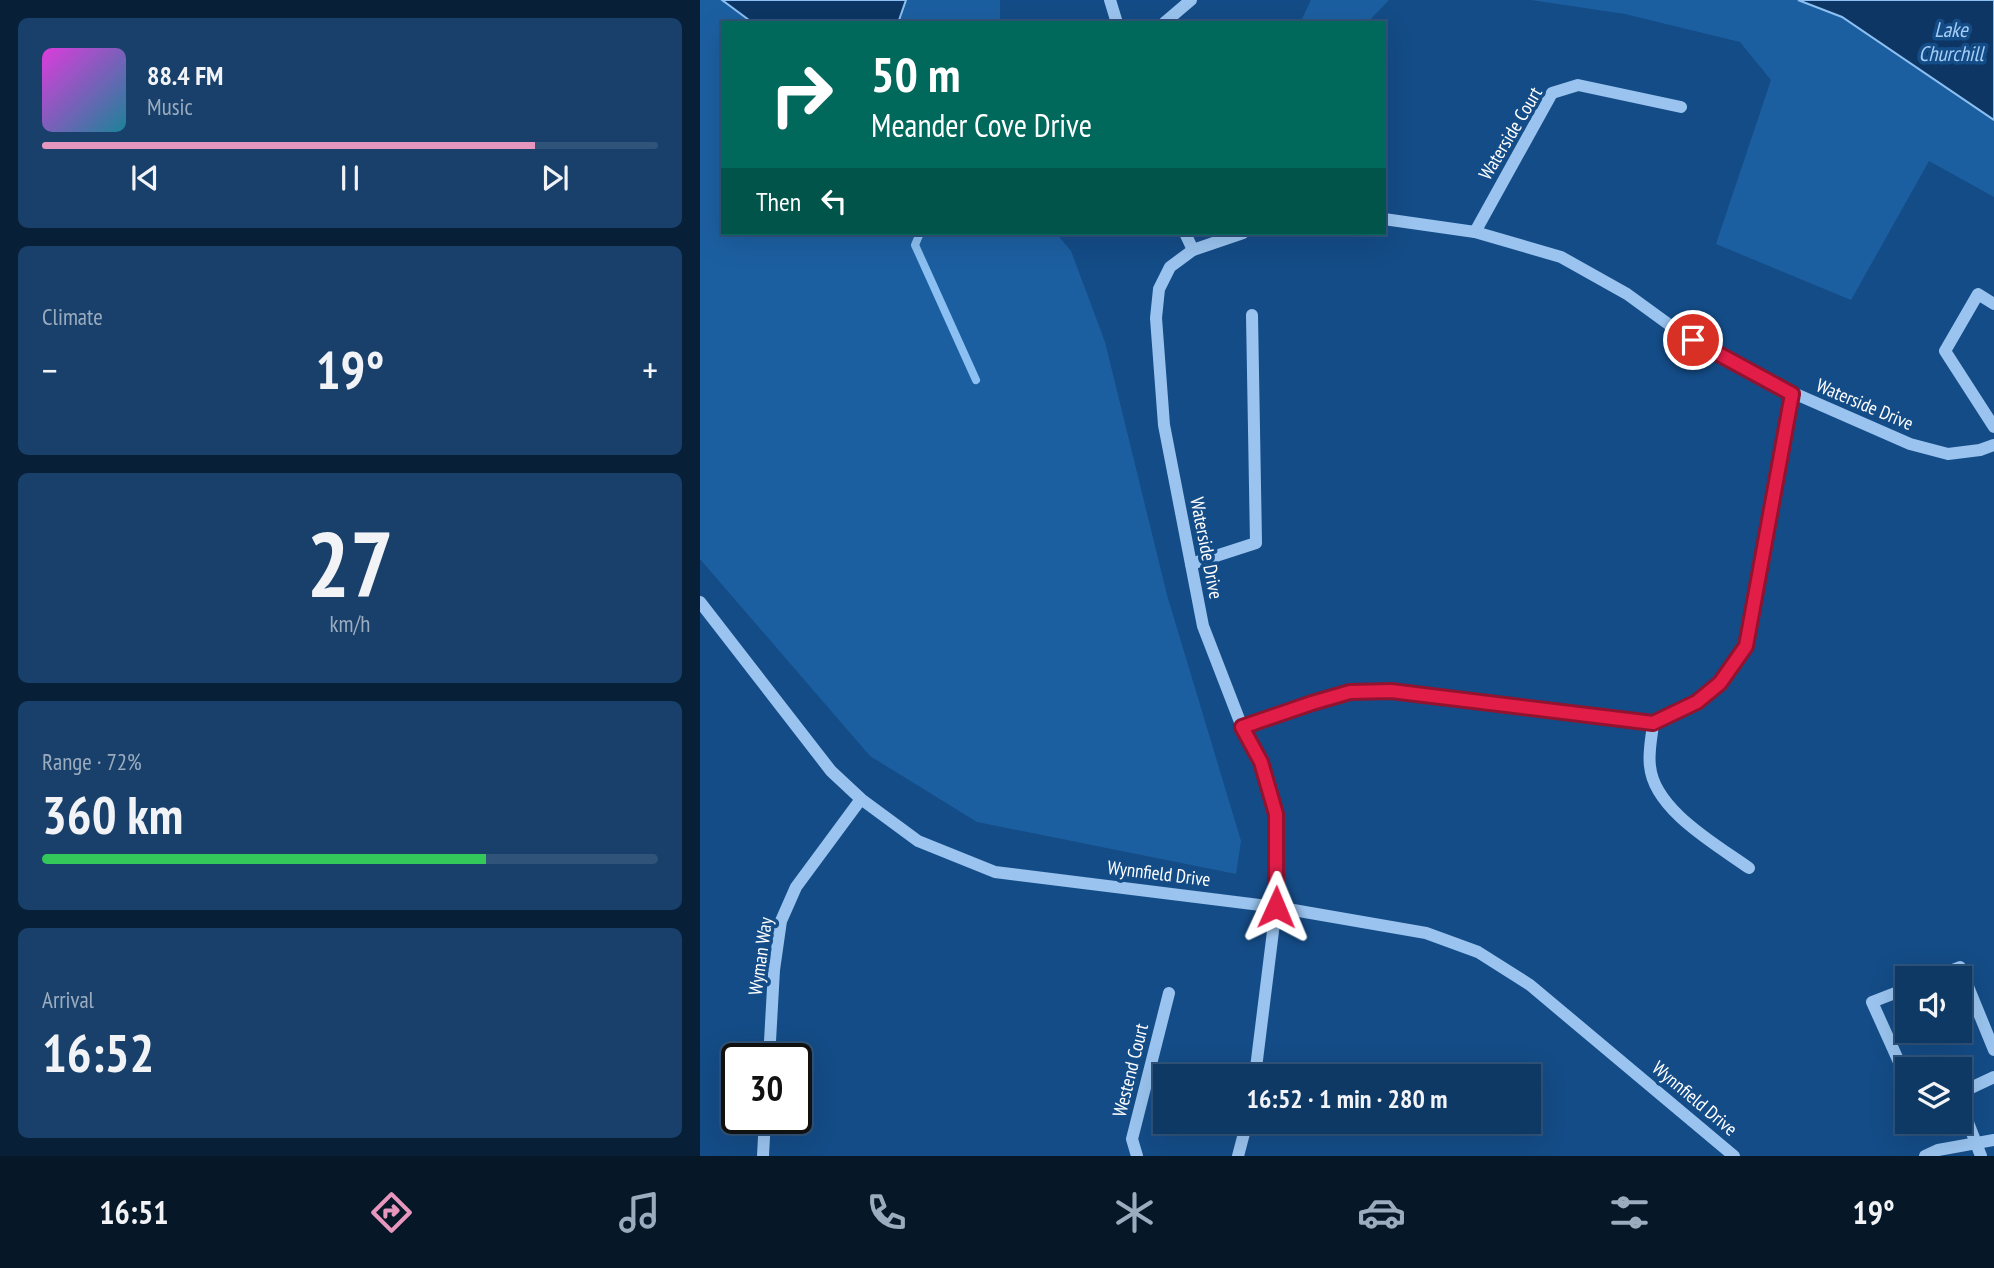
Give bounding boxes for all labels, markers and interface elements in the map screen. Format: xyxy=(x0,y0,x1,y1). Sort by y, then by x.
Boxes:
water label: Lake Churchill xyxy=(1919,16,1985,67)
text: 50 m xyxy=(871,42,960,106)
icon: right xyxy=(756,49,847,140)
text: 88.4 FM xyxy=(147,59,223,92)
street label: Waterside Court xyxy=(1473,82,1547,184)
text: Music xyxy=(147,92,193,121)
text: Meander Cove Drive xyxy=(871,104,1092,146)
icon: previous xyxy=(126,159,164,197)
icon: pause xyxy=(331,159,369,197)
icon: next xyxy=(536,159,574,197)
icon: left xyxy=(815,182,853,220)
text: Then xyxy=(756,185,801,218)
text: Climate xyxy=(42,302,103,331)
pin xyxy=(1663,310,1723,370)
icon: arrive xyxy=(1674,321,1712,359)
text: 19° xyxy=(316,336,384,403)
text: − xyxy=(42,345,58,394)
text: + xyxy=(642,345,658,394)
street label: Waterside Drive xyxy=(1813,373,1917,435)
street label: Waterside Drive xyxy=(1185,495,1229,601)
text: 27 xyxy=(307,504,394,622)
text: km/h xyxy=(330,609,370,638)
text: Range · 72% xyxy=(42,747,142,776)
text: 360 km xyxy=(42,781,183,848)
street label: Wynnfield Drive xyxy=(1106,855,1212,891)
position arrow xyxy=(1239,870,1313,944)
street label: Wyman Way xyxy=(743,915,777,997)
map controls xyxy=(1895,966,1972,1134)
button: sound xyxy=(1895,966,1972,1043)
text: Arrival xyxy=(42,985,94,1014)
text: 16:52 xyxy=(42,1019,154,1086)
street label: Westend Court xyxy=(1107,1020,1153,1119)
speed limit sign: 30 xyxy=(721,1043,812,1134)
street label: Wynnfield Drive xyxy=(1648,1055,1743,1141)
button: layers xyxy=(1895,1057,1972,1134)
text: 16:52 · 1 min · 280 m xyxy=(1247,1082,1447,1115)
icon: directions xyxy=(367,1188,416,1237)
icon: music xyxy=(615,1188,664,1237)
icon: phone xyxy=(862,1188,911,1237)
icon: climate xyxy=(1110,1188,1159,1237)
icon: car xyxy=(1357,1188,1406,1237)
icon: filters xyxy=(1605,1188,1654,1237)
text: 16:51 xyxy=(99,1191,169,1233)
text: 19° xyxy=(1852,1191,1895,1233)

